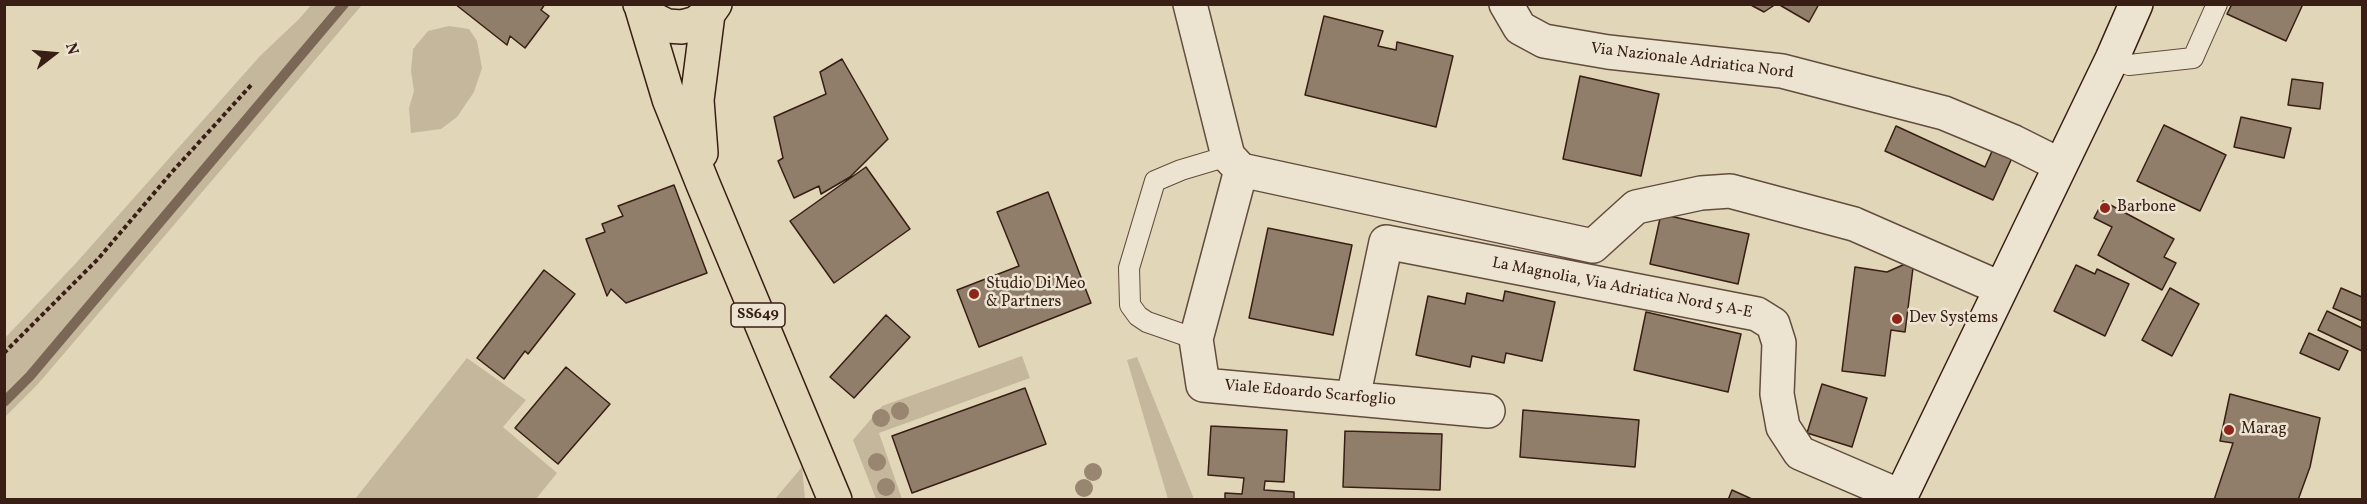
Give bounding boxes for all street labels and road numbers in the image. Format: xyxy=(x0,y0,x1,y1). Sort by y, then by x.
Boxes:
street label: Via Nazionale Adriatica Nord xyxy=(1589,40,1795,84)
street label: La Magnolia, Via Adriatica Nord 5 A-E xyxy=(1490,254,1754,324)
road number: SS649 xyxy=(731,303,785,327)
street label: Viale Edoardo Scarfoglio xyxy=(1223,377,1397,411)

